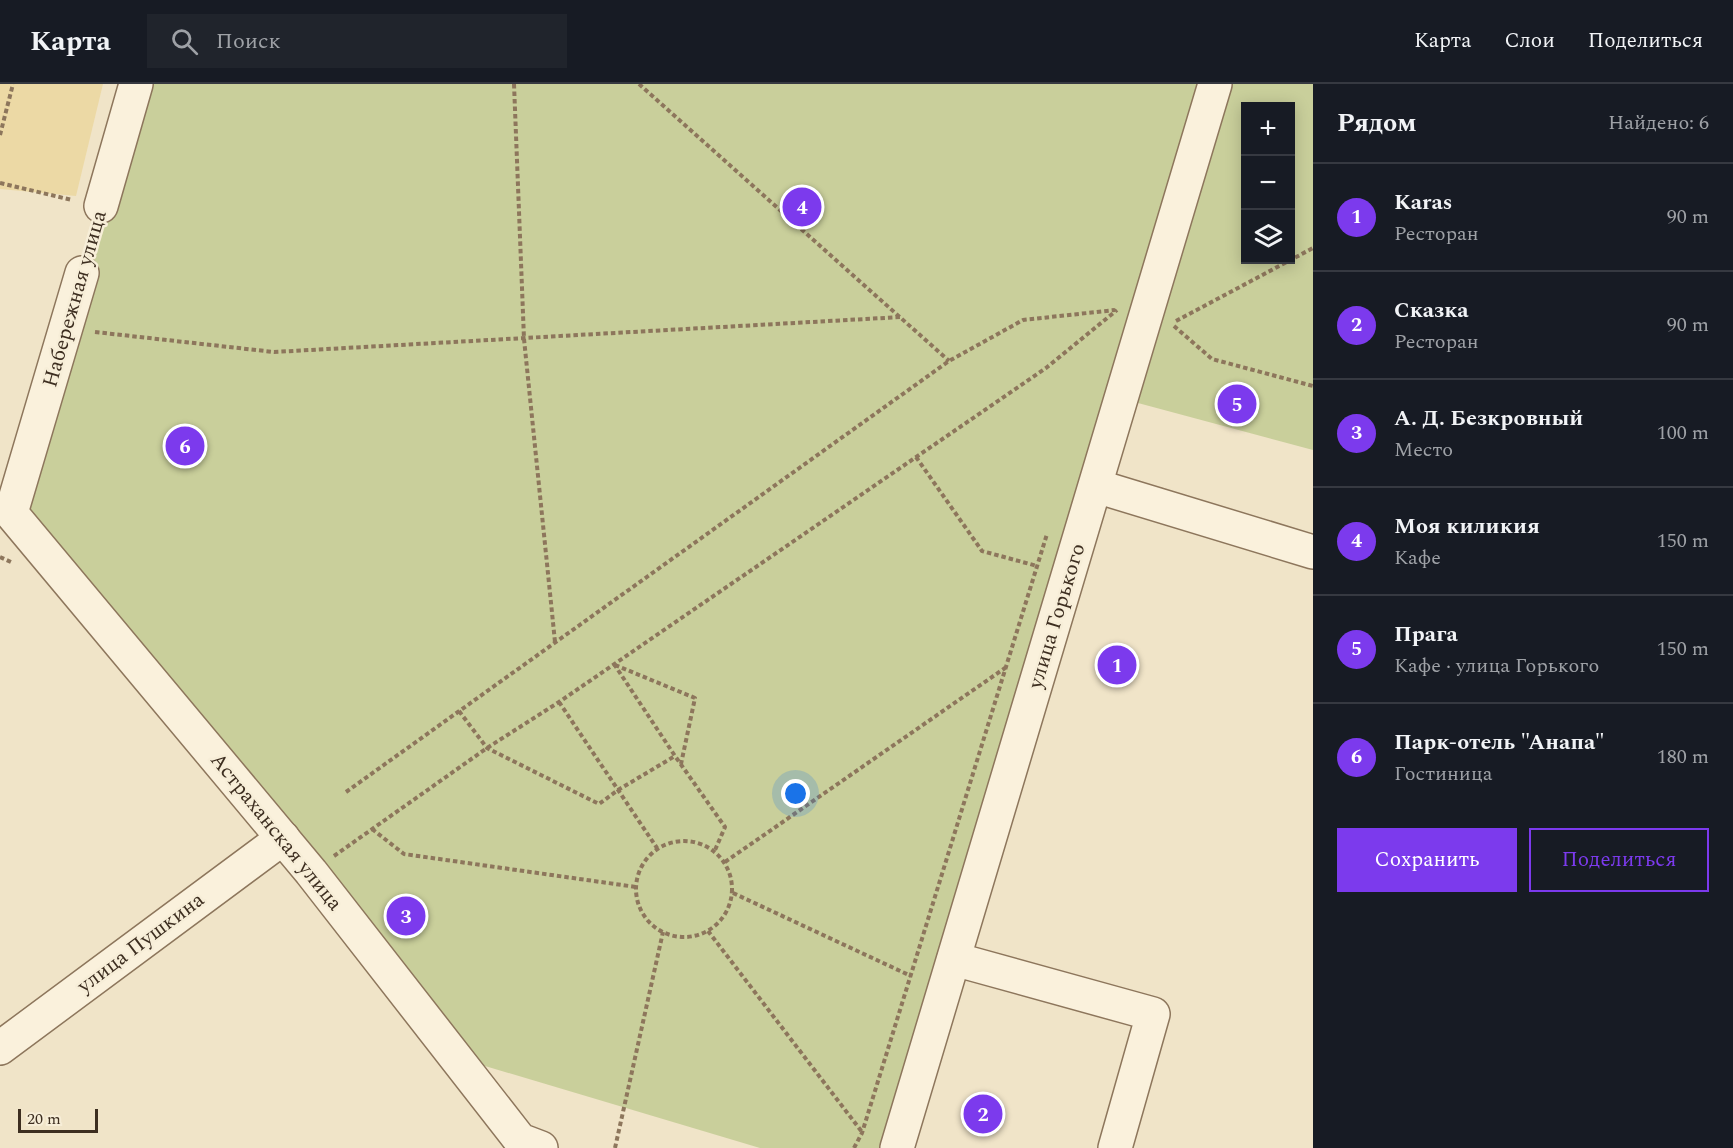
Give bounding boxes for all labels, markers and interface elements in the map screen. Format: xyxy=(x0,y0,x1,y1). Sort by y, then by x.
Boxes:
search box xyxy=(147,14,567,68)
text: Карта xyxy=(30,20,111,63)
icon: search xyxy=(168,25,201,58)
text: Поиск xyxy=(216,25,281,58)
text: Карта xyxy=(1414,25,1471,57)
text: Слои xyxy=(1504,25,1555,57)
text: Поделиться xyxy=(1588,25,1703,57)
map controls xyxy=(1241,102,1295,264)
button: + xyxy=(1241,102,1295,156)
text: Рядом xyxy=(1337,103,1417,143)
text: Найдено: 6 xyxy=(1608,108,1709,138)
button: − xyxy=(1241,156,1295,210)
pin: 4 xyxy=(782,184,822,230)
text: Karas xyxy=(1394,186,1452,219)
text: 1 xyxy=(1351,202,1362,232)
text: 90 m xyxy=(1667,202,1709,232)
street label: Набережная улица xyxy=(34,206,116,391)
button: layers xyxy=(1241,210,1295,264)
text: Ресторан xyxy=(1394,219,1479,249)
text: Сказка xyxy=(1394,294,1469,327)
text: 2 xyxy=(1351,310,1362,340)
text: 90 m xyxy=(1667,310,1709,340)
text: Ресторан xyxy=(1394,327,1479,357)
pin: 5 xyxy=(1218,382,1256,426)
text: А. Д. Безкровный xyxy=(1394,402,1583,435)
text: 3 xyxy=(1351,418,1362,448)
text: 100 m xyxy=(1657,418,1709,448)
pin: 6 xyxy=(166,424,204,469)
text: Место xyxy=(1394,435,1453,465)
text: Моя киликия xyxy=(1394,510,1540,543)
text: 4 xyxy=(1351,526,1362,556)
text: 150 m xyxy=(1657,526,1709,556)
street label: улица Горького xyxy=(1019,539,1094,694)
text: Кафе xyxy=(1394,543,1441,573)
text: Прага xyxy=(1394,618,1458,651)
text: 5 xyxy=(1351,634,1362,664)
text: 150 m xyxy=(1657,634,1709,664)
pin: 1 xyxy=(1098,642,1136,688)
text: Кафе · улица Горького xyxy=(1394,651,1599,681)
text: Парк-отель "Анапа" xyxy=(1394,726,1605,759)
text: 6 xyxy=(1351,742,1362,772)
text: 180 m xyxy=(1657,742,1709,772)
street label: Астраханская улица xyxy=(202,746,350,919)
text: Гостиница xyxy=(1394,759,1492,789)
your location xyxy=(781,779,810,808)
button: Сохранить xyxy=(1337,828,1517,892)
button: Поделиться xyxy=(1529,828,1709,892)
street label: улица Пушкина xyxy=(70,884,212,1002)
pin: 3 xyxy=(386,894,426,938)
pin: 2 xyxy=(964,1092,1002,1136)
scale bar xyxy=(18,1106,98,1134)
text: 20 m xyxy=(27,1107,61,1131)

